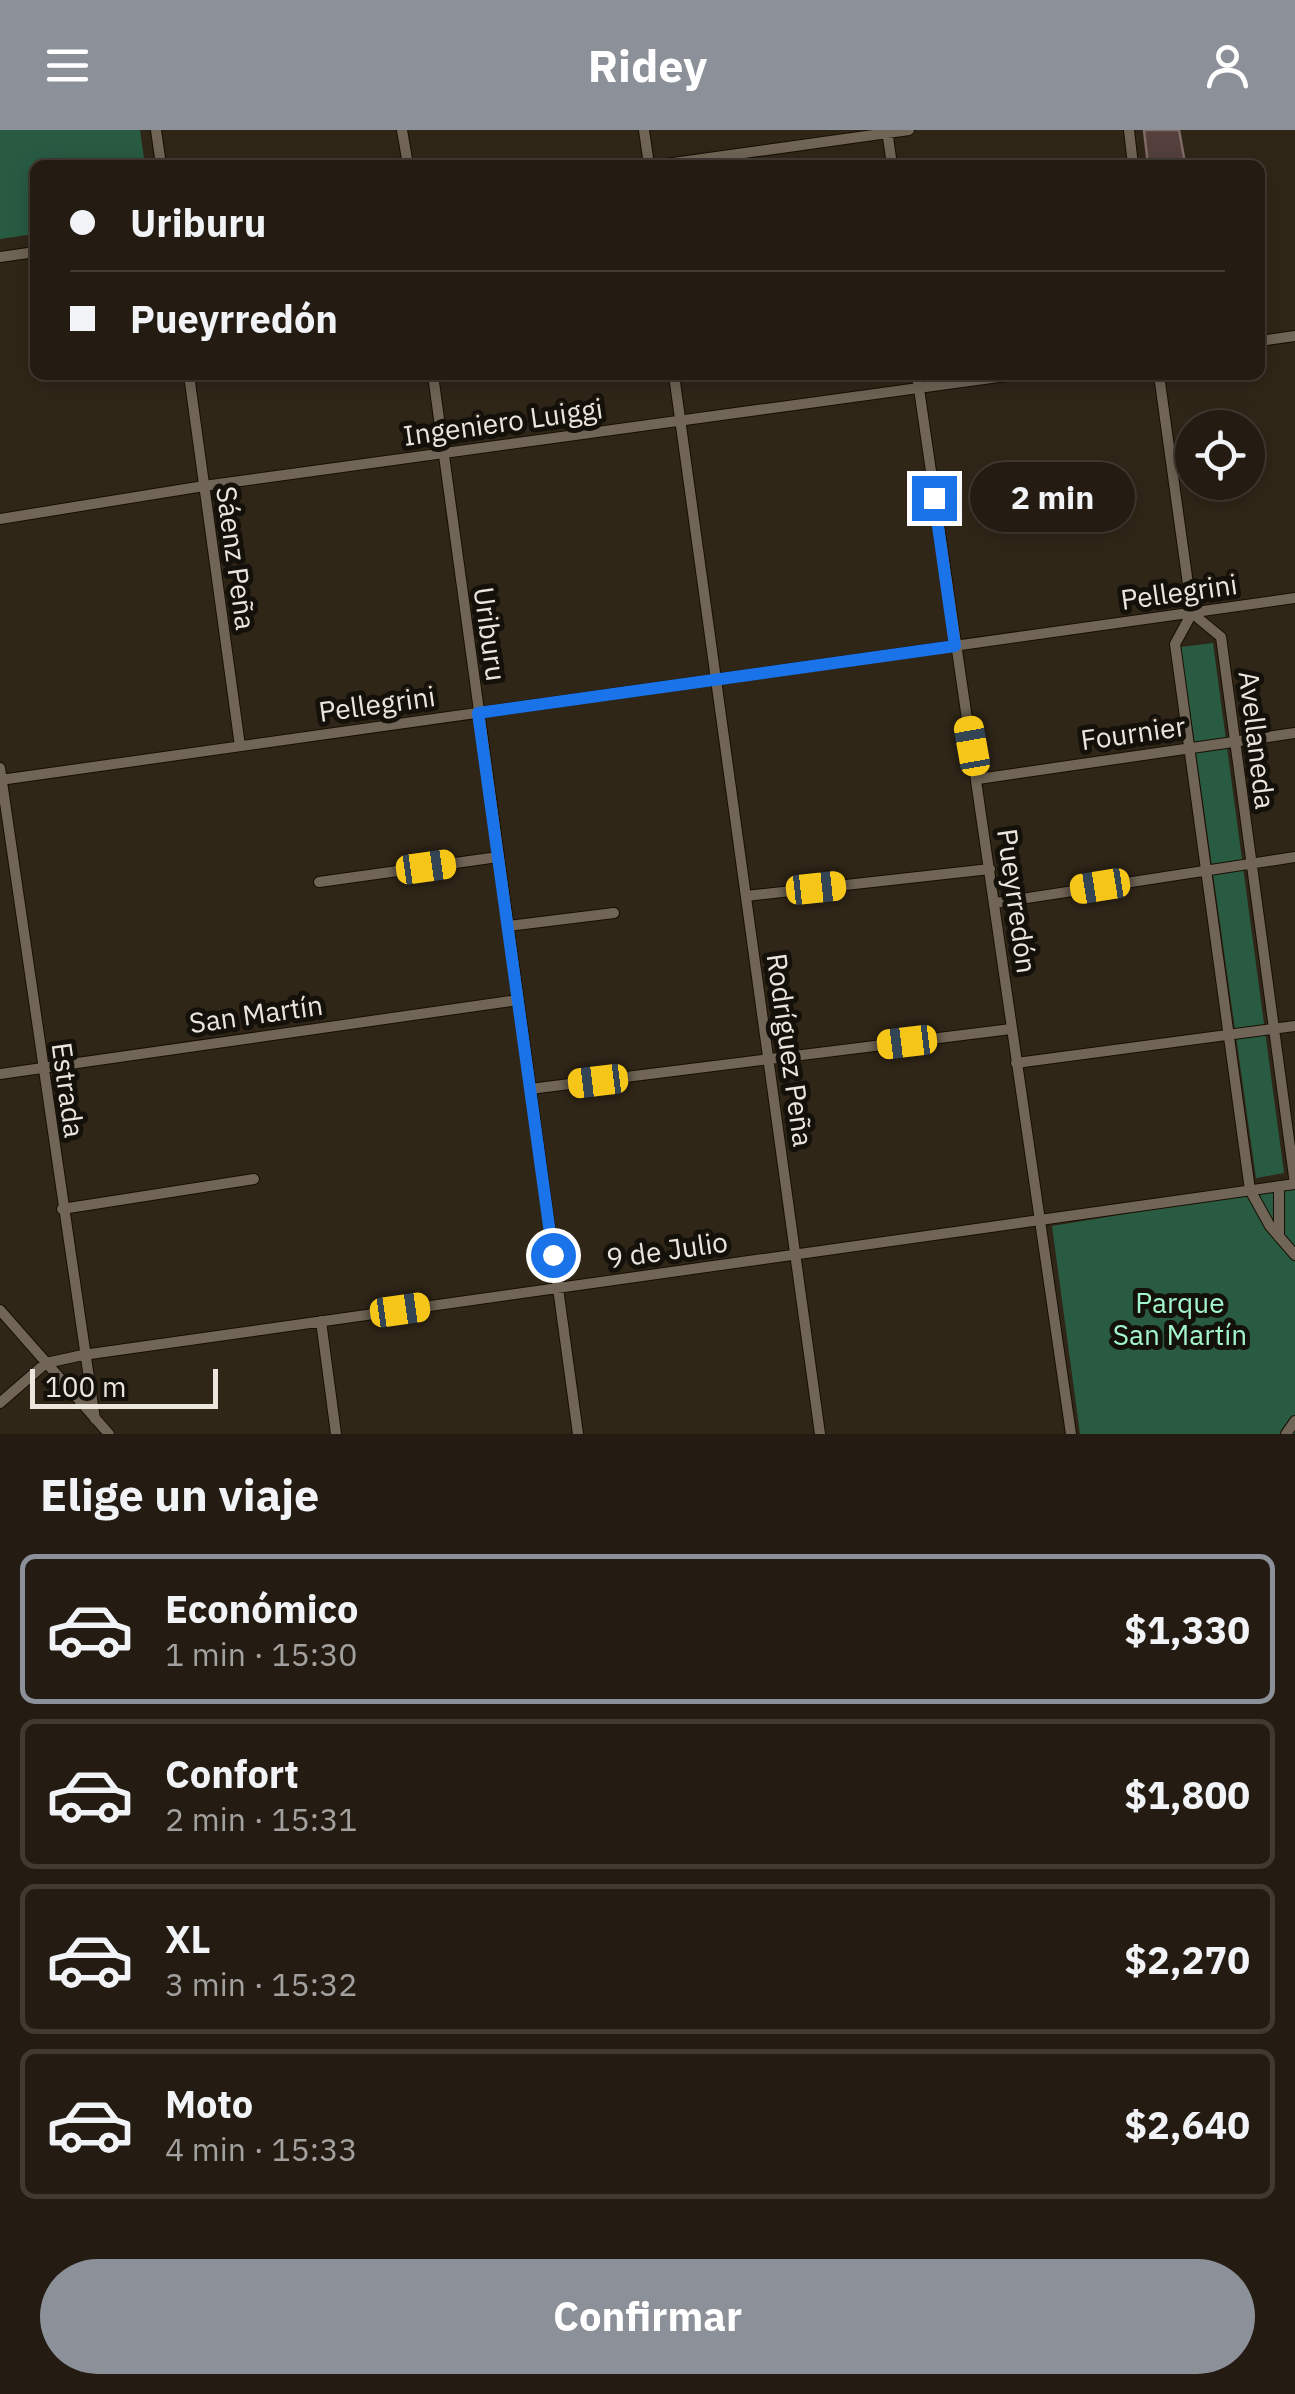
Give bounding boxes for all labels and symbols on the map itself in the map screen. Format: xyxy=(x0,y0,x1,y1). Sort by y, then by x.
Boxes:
street label: Ingeniero Luiggi xyxy=(401,389,605,454)
callout: 2 min xyxy=(969,463,1134,533)
route end xyxy=(912,476,957,521)
street label: Sáenz Peña xyxy=(208,484,265,632)
street label: Pellegrini xyxy=(1118,565,1240,618)
street label: Uriburu xyxy=(466,585,515,683)
street label: Avellaneda xyxy=(1231,669,1284,811)
street label: Pellegrini xyxy=(316,677,438,730)
street label: Fournier xyxy=(1078,707,1188,758)
car xyxy=(952,714,992,778)
street label: Pueyrredón xyxy=(989,826,1046,976)
car xyxy=(394,848,458,886)
car xyxy=(1068,866,1132,906)
car xyxy=(785,870,847,906)
street label: Rodríguez Peña xyxy=(759,951,822,1149)
street label: San Martín xyxy=(187,986,325,1041)
car xyxy=(875,1023,939,1061)
street label: Estrada xyxy=(44,1040,93,1140)
car xyxy=(566,1062,630,1100)
street label: 9 de Julio xyxy=(604,1223,730,1276)
route start xyxy=(531,1233,576,1278)
park label: Parque San Martín xyxy=(1113,1284,1247,1353)
car xyxy=(368,1291,432,1329)
scale bar xyxy=(30,1364,218,1408)

